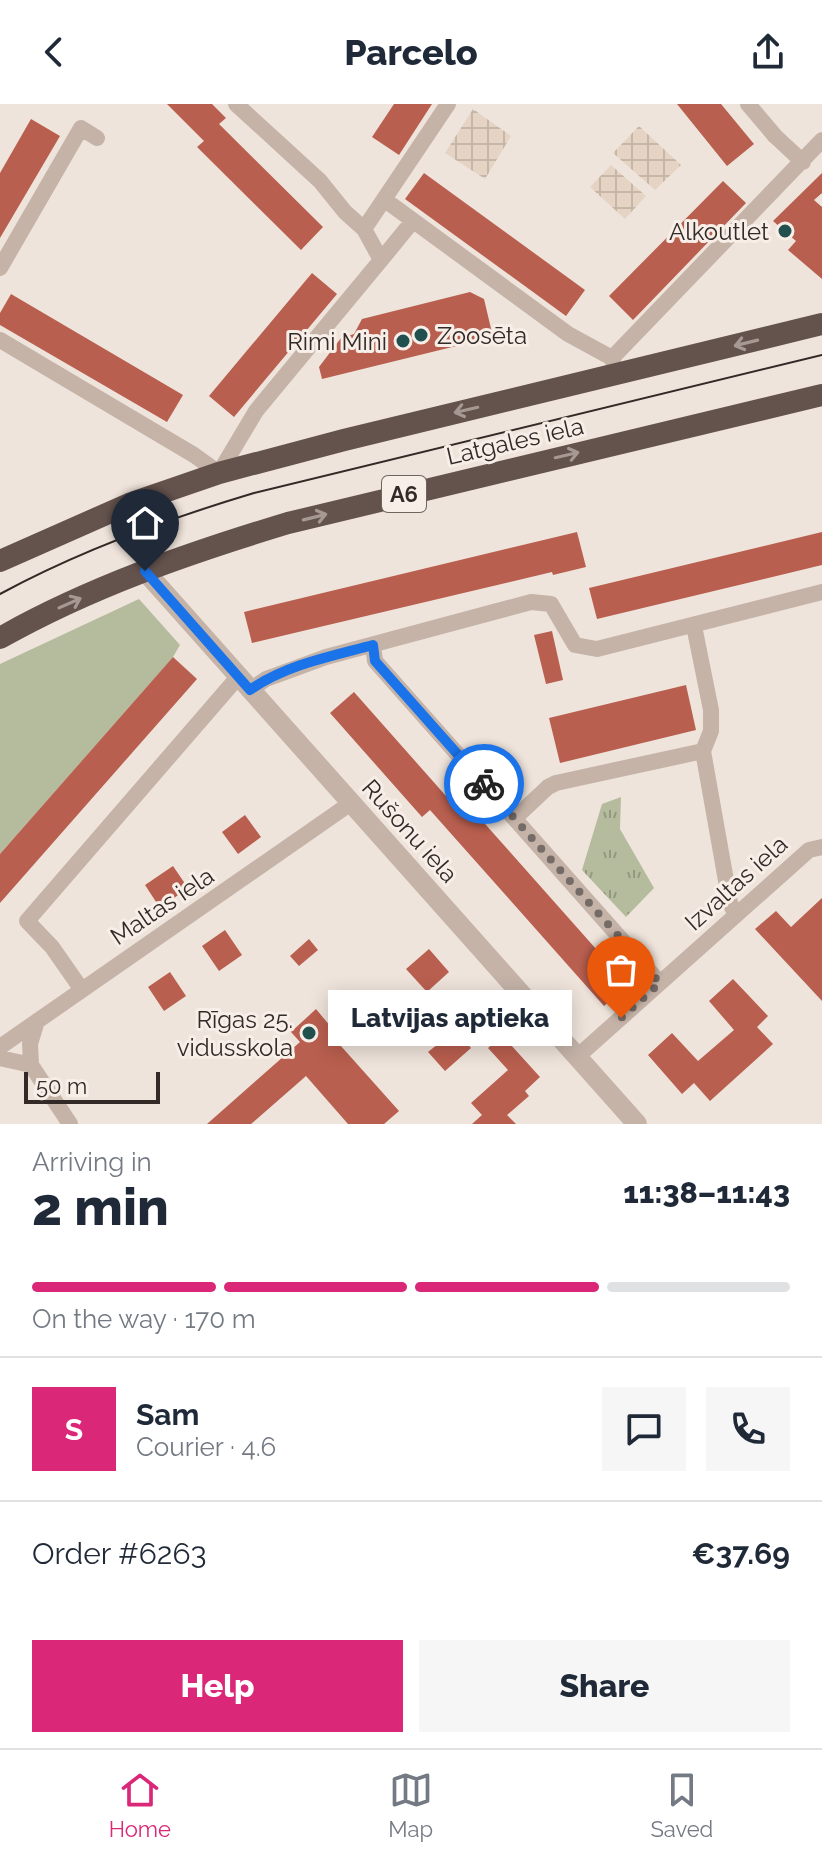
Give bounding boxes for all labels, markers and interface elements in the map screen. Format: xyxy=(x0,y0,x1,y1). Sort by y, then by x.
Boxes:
icon: back xyxy=(32,30,76,74)
icon: share xyxy=(746,30,790,74)
text: Parcelo xyxy=(344,31,478,73)
place label: Alkoutlet xyxy=(669,217,769,246)
marker: Alkoutlet xyxy=(776,222,794,240)
place label: Zoosēta xyxy=(437,321,527,350)
marker: Zoosēta xyxy=(412,326,430,344)
place label: Rimi Mini xyxy=(287,327,387,356)
marker: Rimi Mini xyxy=(394,332,412,350)
one-way arrow xyxy=(734,336,760,351)
one-way arrow xyxy=(454,404,480,419)
street label: Latgales iela xyxy=(444,411,586,471)
one-way arrow xyxy=(554,447,580,462)
road number: A6 xyxy=(382,476,426,512)
pin xyxy=(111,489,179,571)
icon: home xyxy=(123,501,167,545)
one-way arrow xyxy=(301,508,327,523)
one-way arrow xyxy=(58,595,82,610)
courier xyxy=(444,744,524,824)
icon: bike xyxy=(462,762,506,806)
street label: Rušonu iela xyxy=(356,773,464,889)
street label: Izvaltas iela xyxy=(679,830,793,936)
street label: Maltas iela xyxy=(105,861,219,951)
pin xyxy=(587,936,655,1018)
icon: bag xyxy=(599,948,643,992)
callout: Latvijas aptieka xyxy=(329,990,573,1046)
text: Latvijas aptieka xyxy=(351,1003,549,1033)
place label: Rīgas 25. vidusskola xyxy=(177,1005,293,1062)
marker: Rīgas 25. vidusskola xyxy=(300,1024,318,1042)
scale bar xyxy=(24,1068,160,1104)
text: 50 m xyxy=(36,1073,87,1099)
text: Arriving in xyxy=(32,1147,152,1177)
text: 11:38–11:43 xyxy=(623,1175,790,1210)
text: 2 min xyxy=(32,1176,169,1237)
text: On the way · 170 m xyxy=(32,1304,256,1334)
button: chat xyxy=(602,1387,686,1471)
button: phone xyxy=(706,1387,790,1471)
text: Sam xyxy=(136,1397,199,1432)
text: S xyxy=(65,1412,83,1447)
text: Courier · 4.6 xyxy=(136,1432,276,1462)
text: Order #6263 xyxy=(32,1536,207,1571)
text: €37.69 xyxy=(692,1536,790,1571)
button: Help xyxy=(32,1640,403,1732)
button: Share xyxy=(419,1640,790,1732)
tab: Home xyxy=(109,1768,171,1842)
tab: Map xyxy=(388,1768,433,1842)
tab: Saved xyxy=(650,1768,713,1842)

